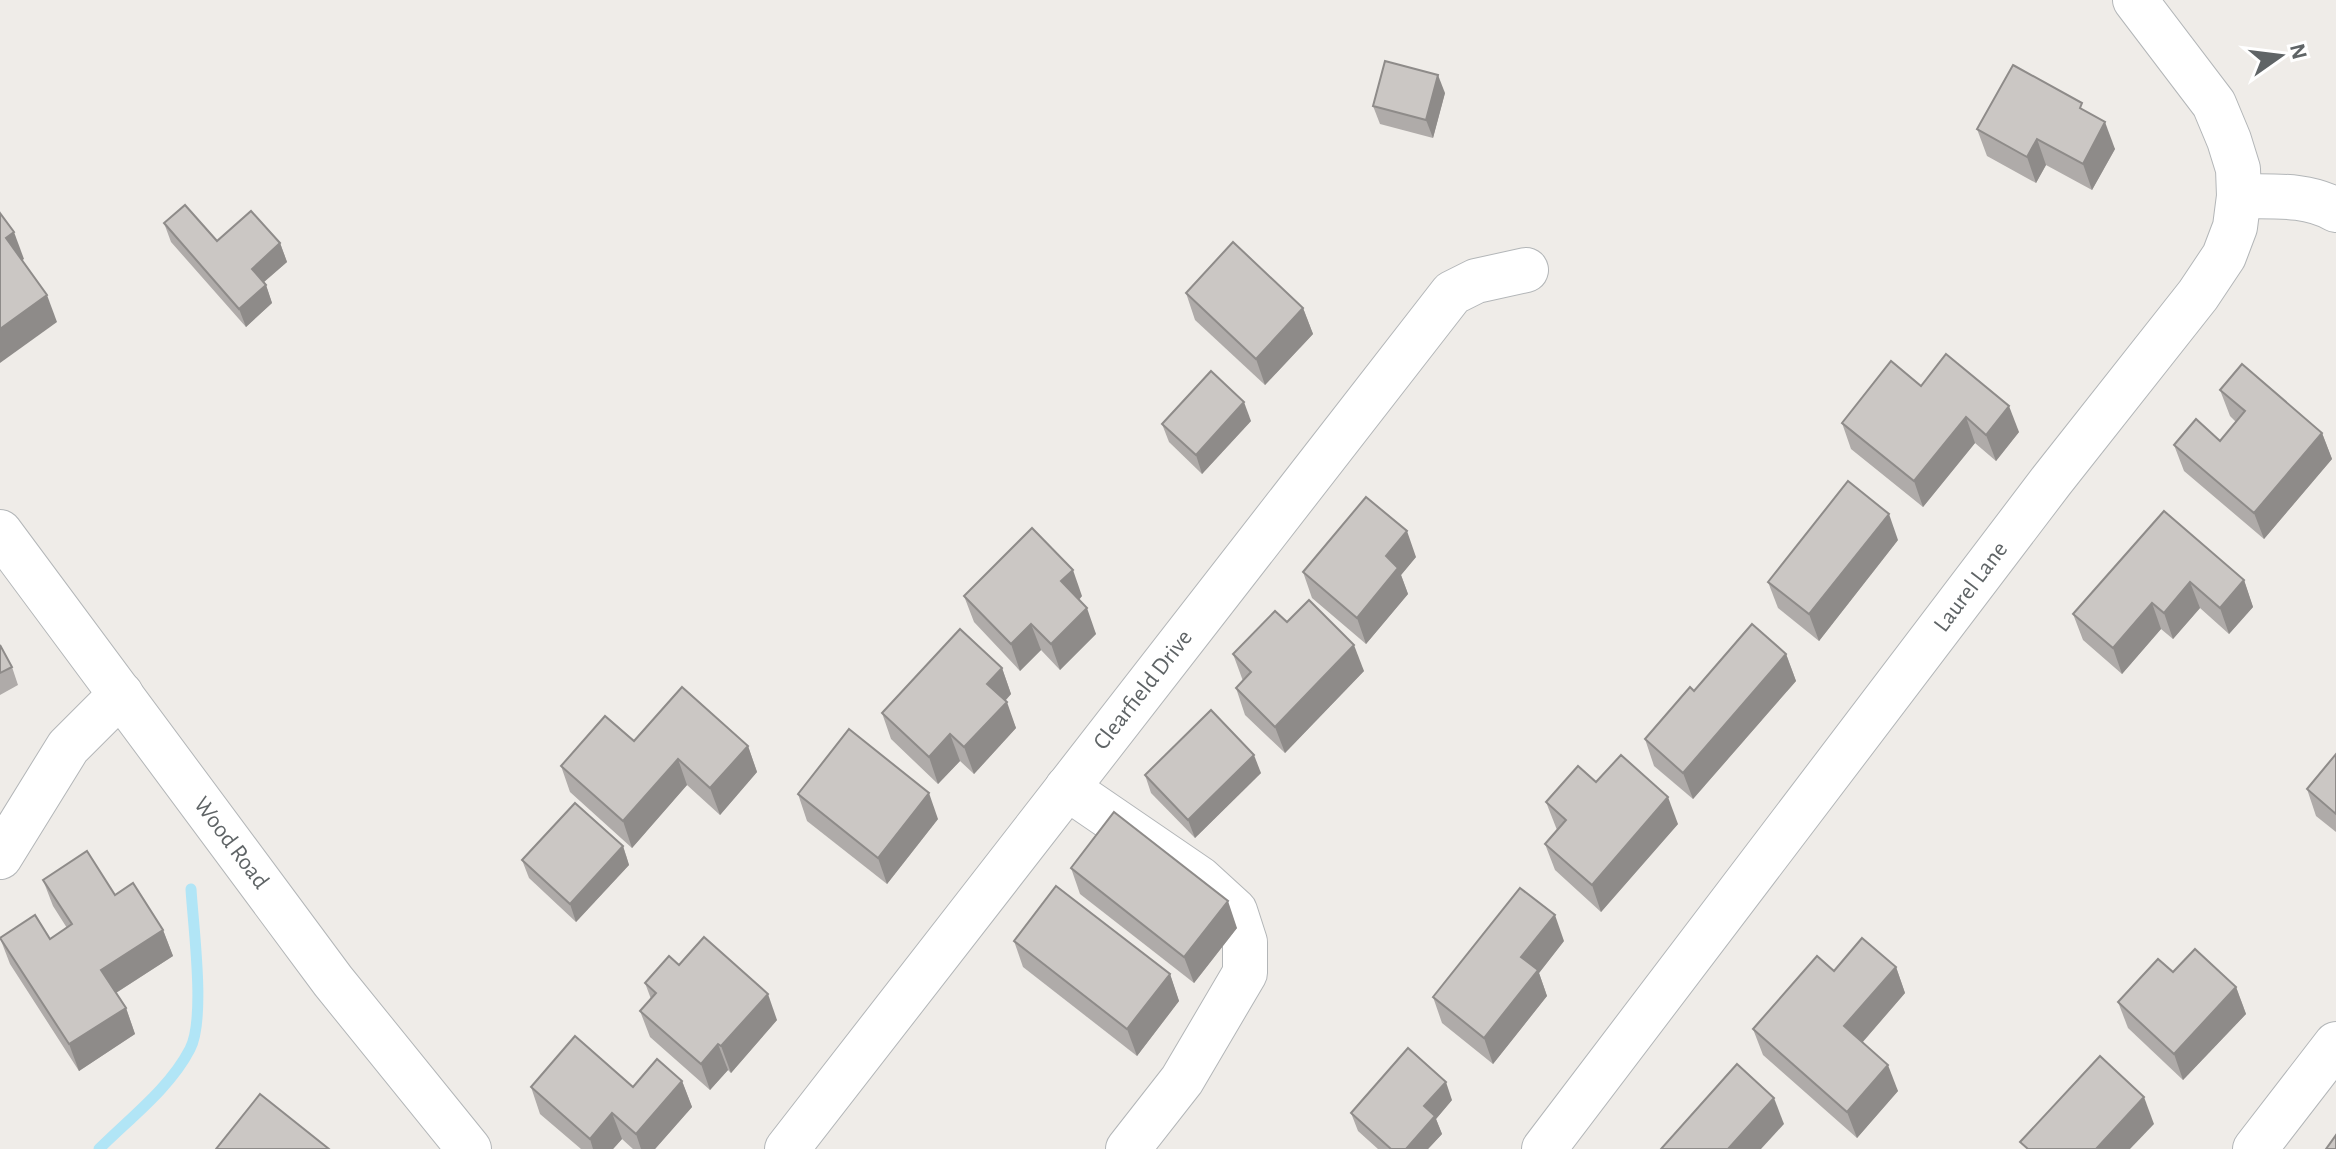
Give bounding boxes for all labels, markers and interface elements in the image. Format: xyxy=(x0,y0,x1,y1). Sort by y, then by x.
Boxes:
north arrow xyxy=(2240,16,2320,96)
text: N xyxy=(2286,41,2311,61)
street label: Laurel Lane xyxy=(1930,537,2012,637)
street label: Clearfield Drive xyxy=(1089,626,1197,754)
street label: Wood Road xyxy=(189,793,273,893)

